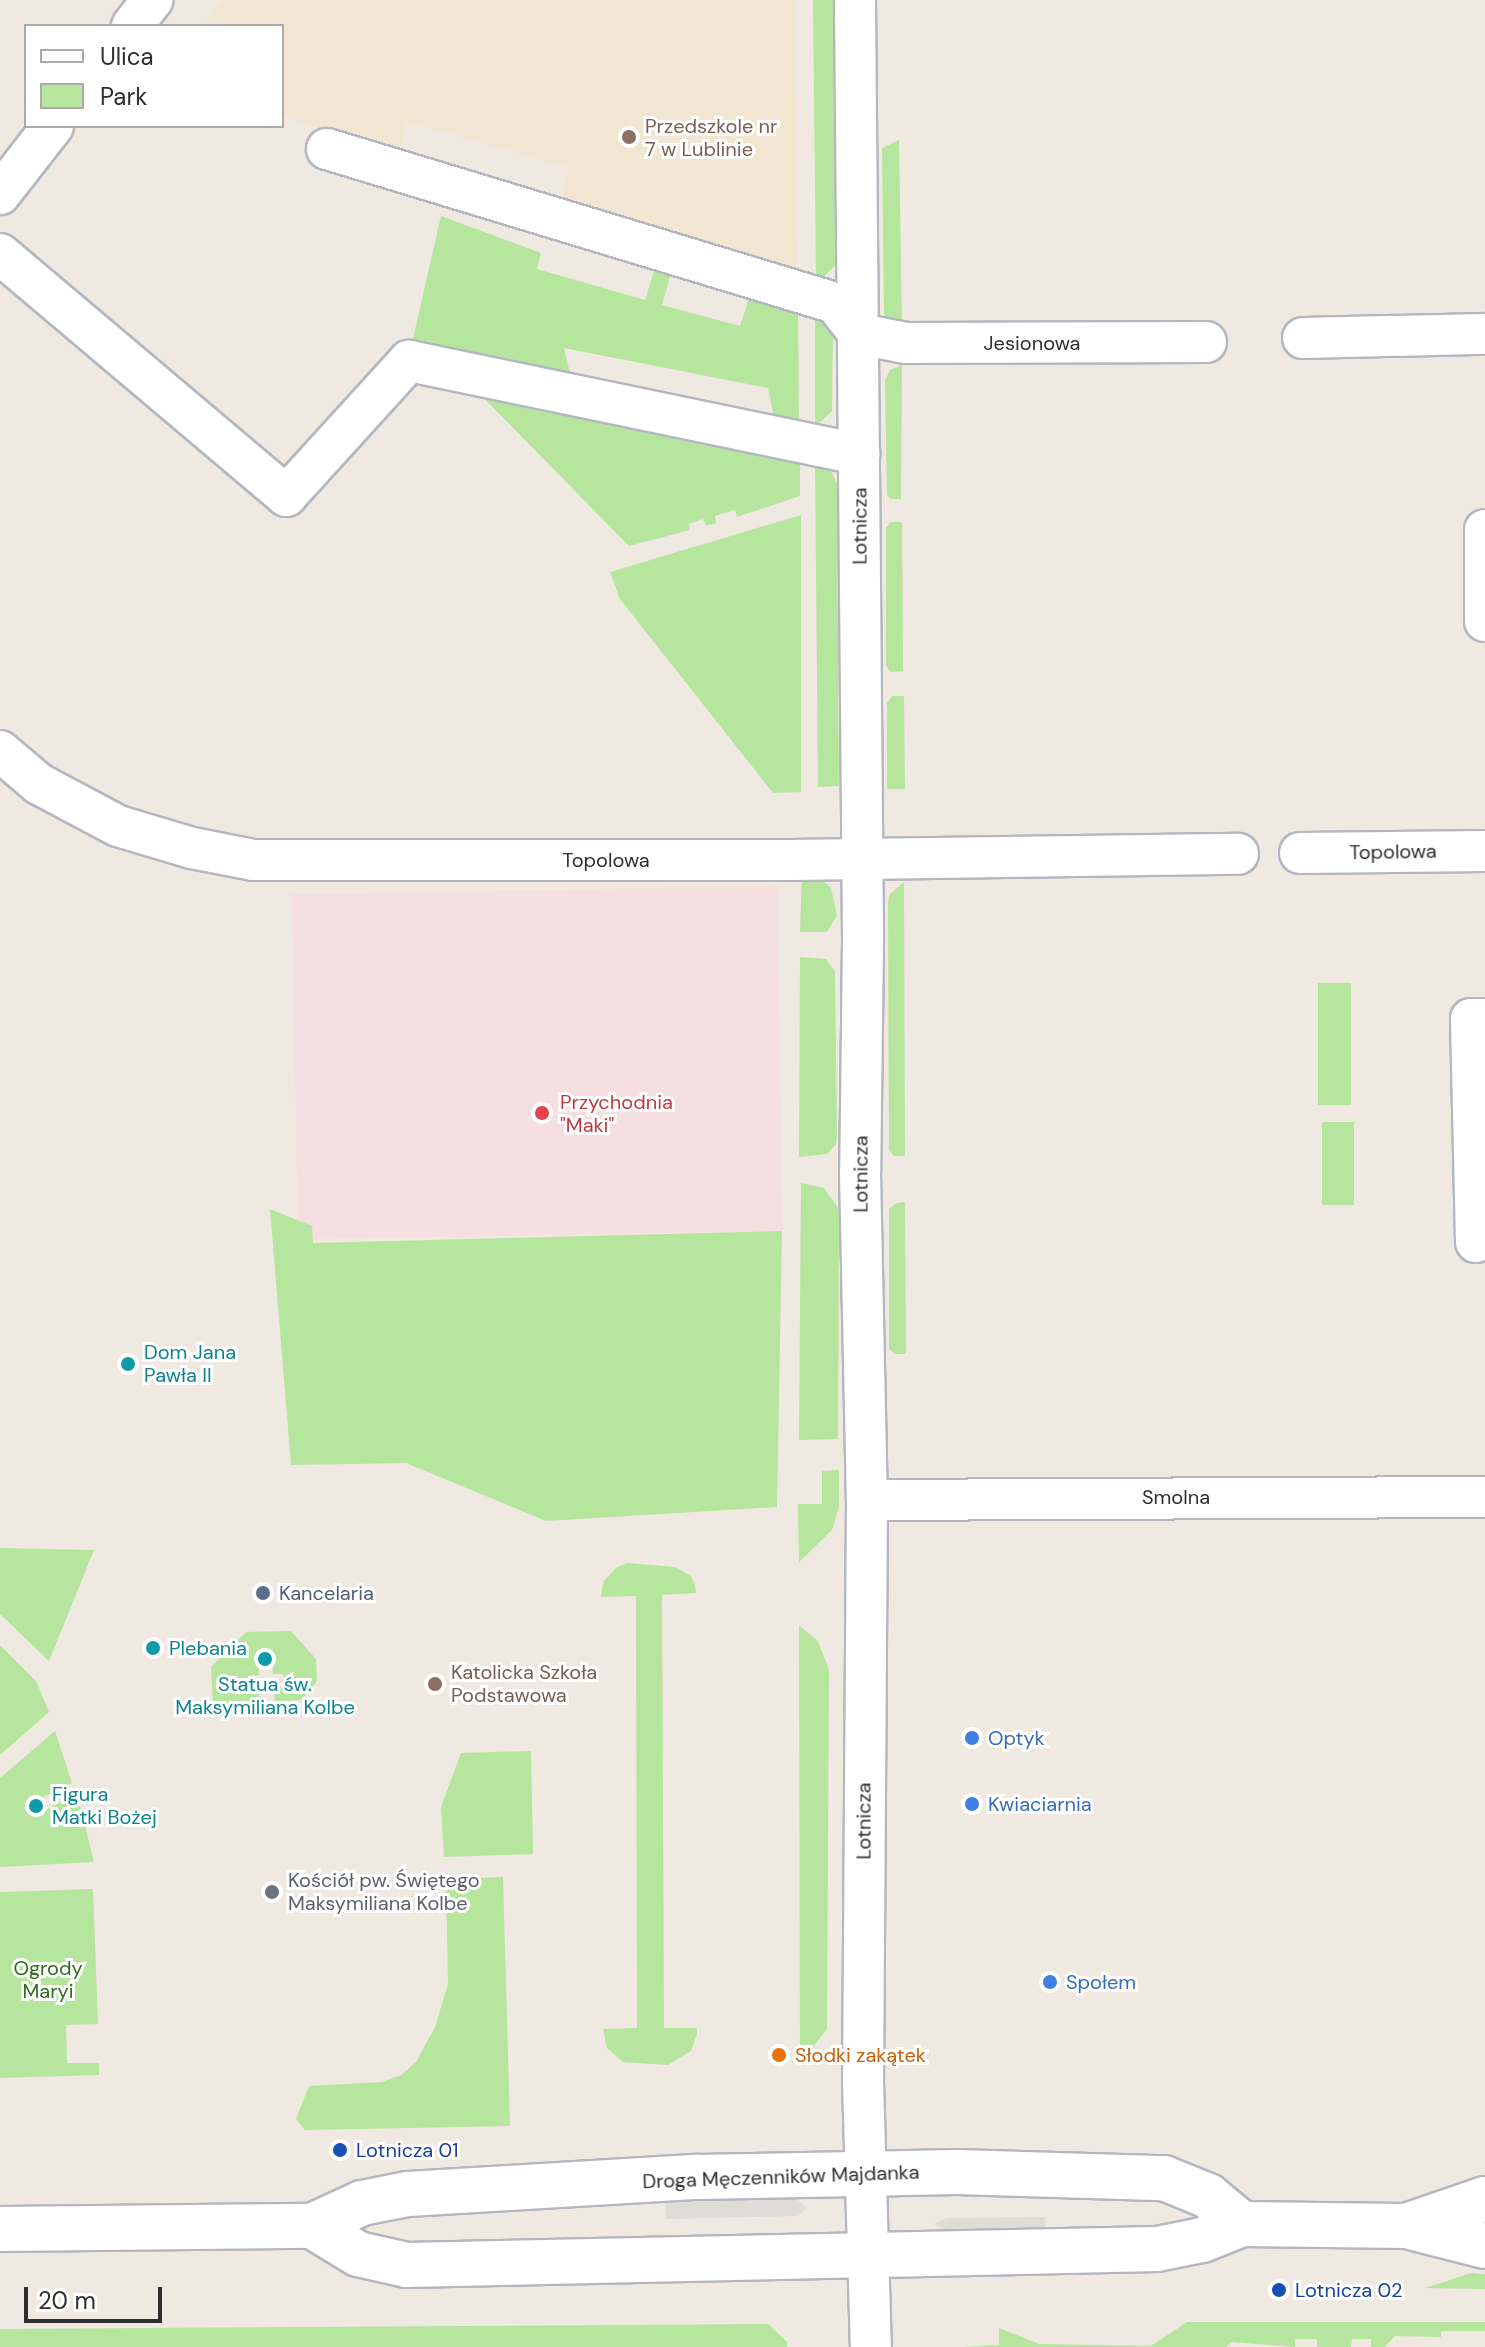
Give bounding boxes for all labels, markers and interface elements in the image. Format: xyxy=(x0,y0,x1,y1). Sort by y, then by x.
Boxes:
legend xyxy=(24,24,284,128)
text: Ulica xyxy=(100,41,154,72)
text: Park xyxy=(100,81,147,112)
place label: Przedszkole nr 7 w Lublinie xyxy=(645,114,777,161)
marker: Przedszkole nr 7 w Lublinie xyxy=(620,128,638,146)
street label: Jesionowa xyxy=(984,331,1080,355)
street label: Lotnicza xyxy=(848,487,872,565)
street label: Topolowa xyxy=(1349,839,1437,865)
street label: Topolowa xyxy=(562,848,650,872)
place label: Przychodnia "Maki" xyxy=(560,1090,673,1137)
marker: Przychodnia "Maki" xyxy=(531,1102,553,1124)
street label: Lotnicza xyxy=(849,1135,873,1213)
place label: Dom Jana Pawła II xyxy=(144,1340,236,1387)
marker: Dom Jana Pawła II xyxy=(119,1355,137,1373)
street label: Smolna xyxy=(1142,1485,1210,1509)
place label: Kancelaria xyxy=(279,1581,374,1605)
marker: Kancelaria xyxy=(254,1584,272,1602)
place label: Plebania xyxy=(169,1636,247,1660)
marker: Plebania xyxy=(144,1639,162,1657)
marker: Statua św. Maksymiliana Kolbe xyxy=(256,1650,274,1668)
place label: Katolicka Szkoła Podstawowa xyxy=(451,1660,597,1707)
place label: Statua św. Maksymiliana Kolbe xyxy=(175,1672,355,1719)
marker: Katolicka Szkoła Podstawowa xyxy=(426,1675,444,1693)
place label: Optyk xyxy=(988,1726,1045,1750)
marker: Optyk xyxy=(963,1729,981,1747)
place label: Figura Matki Bożej xyxy=(52,1782,157,1829)
street label: Lotnicza xyxy=(852,1782,876,1860)
place label: Kwiaciarnia xyxy=(988,1792,1092,1816)
marker: Kwiaciarnia xyxy=(963,1795,981,1813)
marker: Figura Matki Bożej xyxy=(27,1797,45,1815)
place label: Kościół pw. Świętego Maksymiliana Kolbe xyxy=(288,1868,480,1915)
marker: Kościół pw. Świętego Maksymiliana Kolbe xyxy=(263,1883,281,1901)
park label: Ogrody Maryi xyxy=(13,1956,83,2003)
place label: Społem xyxy=(1066,1970,1136,1994)
marker: Społem xyxy=(1041,1973,1059,1991)
place label: Słodki zakątek xyxy=(795,2043,926,2067)
marker: Słodki zakątek xyxy=(770,2046,788,2064)
place label: Lotnicza 01 xyxy=(356,2138,458,2162)
marker: Lotnicza 01 xyxy=(331,2141,349,2159)
street label: Droga Męczenników Majdanka xyxy=(642,2160,920,2194)
scale bar xyxy=(28,2271,166,2321)
place label: Lotnicza 02 xyxy=(1295,2278,1402,2302)
marker: Lotnicza 02 xyxy=(1270,2281,1288,2299)
text: 20 m xyxy=(38,2285,96,2316)

